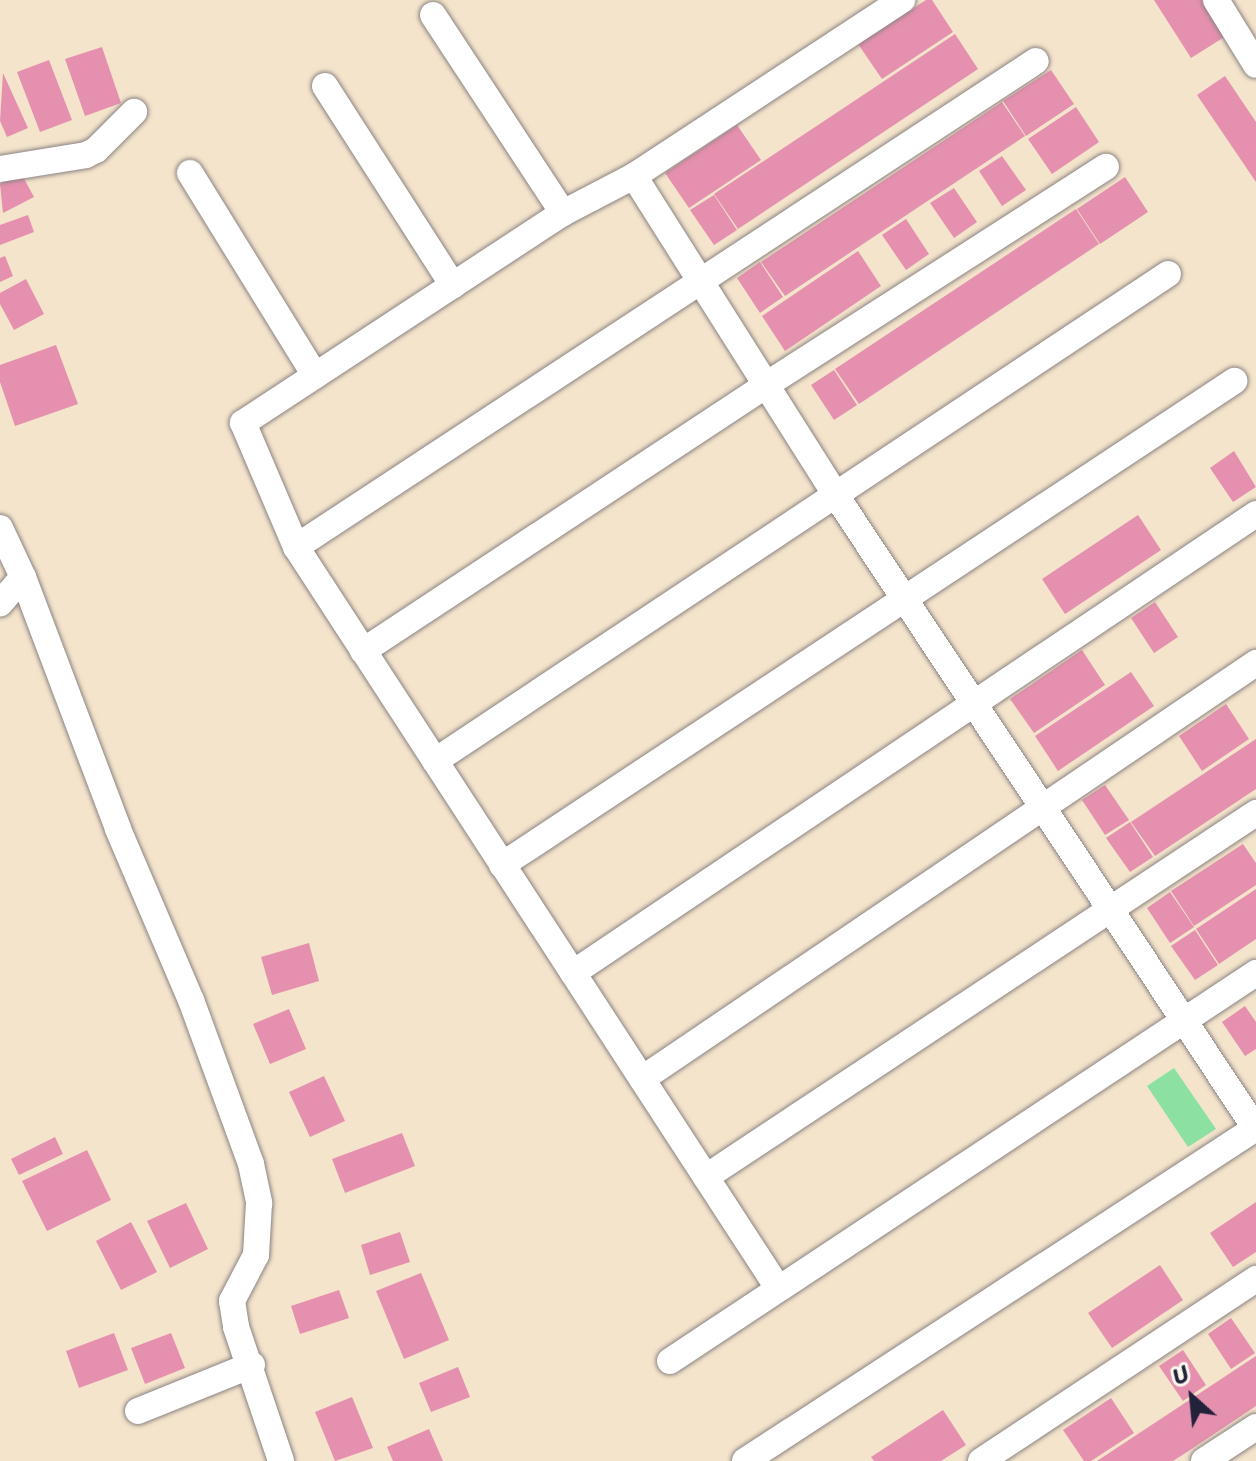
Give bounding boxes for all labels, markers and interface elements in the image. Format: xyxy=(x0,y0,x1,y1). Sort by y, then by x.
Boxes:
text: U xyxy=(1166,1354,1196,1396)
north arrow xyxy=(1152,1357,1232,1437)

